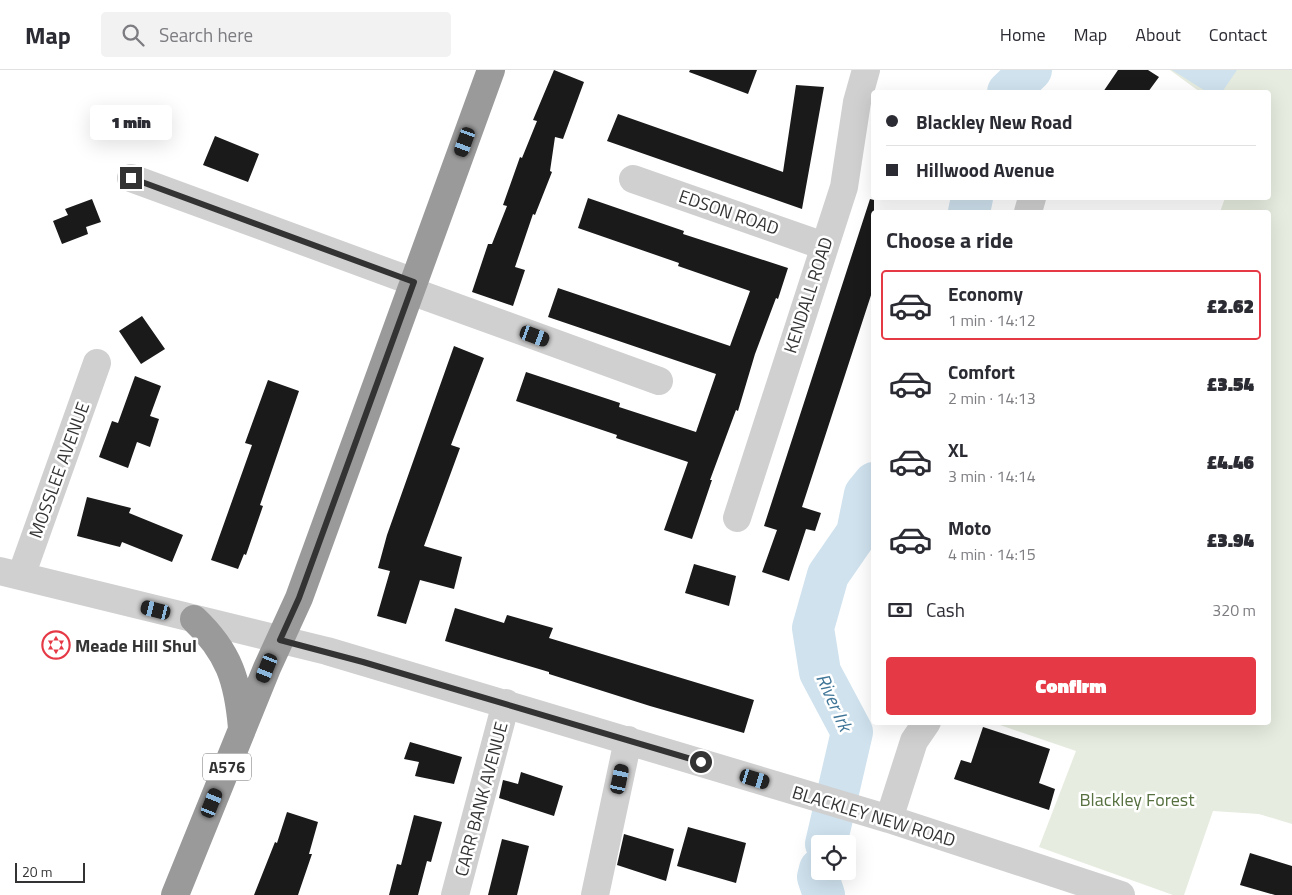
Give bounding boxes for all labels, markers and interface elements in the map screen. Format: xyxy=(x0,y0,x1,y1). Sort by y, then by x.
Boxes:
search box xyxy=(101,12,451,57)
text: Map xyxy=(25,17,71,53)
text: Search here xyxy=(159,20,253,49)
icon: search xyxy=(119,21,147,49)
text: Home xyxy=(1000,21,1046,48)
text: Map xyxy=(1074,21,1107,48)
text: About xyxy=(1135,21,1181,48)
text: Contact xyxy=(1209,21,1267,48)
callout: 1 min xyxy=(90,106,172,140)
text: Blackley New Road xyxy=(916,107,1073,136)
text: 1 min xyxy=(111,110,151,134)
car xyxy=(452,125,477,159)
text: Hillwood Avenue xyxy=(916,155,1054,184)
route end xyxy=(120,167,142,189)
street label: EDSON ROAD xyxy=(675,182,783,242)
text: Choose a ride xyxy=(886,223,1013,257)
street label: KENDALL ROAD xyxy=(777,233,839,357)
text: Economy xyxy=(948,279,1023,308)
icon: car xyxy=(888,283,933,328)
text: £2.62 xyxy=(1207,291,1254,320)
text: 1 min · 14:12 xyxy=(948,308,1036,332)
car xyxy=(518,324,551,348)
text: Comfort xyxy=(948,357,1015,386)
icon: car xyxy=(888,361,933,406)
text: £3.54 xyxy=(1207,369,1254,398)
text: 2 min · 14:13 xyxy=(948,386,1036,410)
street label: MOSSLEE AVENUE xyxy=(22,398,96,542)
text: XL xyxy=(948,435,968,464)
icon: car xyxy=(888,439,933,484)
text: £4.46 xyxy=(1207,447,1254,476)
text: 3 min · 14:14 xyxy=(948,464,1036,488)
text: Moto xyxy=(948,513,991,542)
icon: car xyxy=(888,517,933,562)
text: £3.94 xyxy=(1207,525,1254,554)
text: 4 min · 14:15 xyxy=(948,542,1036,566)
text: Cash xyxy=(926,595,965,624)
icon: cash xyxy=(886,596,914,624)
text: 320 m xyxy=(1212,598,1256,622)
car xyxy=(139,599,172,621)
synagogue icon: Meade Hill Shul xyxy=(41,630,71,660)
place label: Meade Hill Shul xyxy=(75,632,197,659)
car xyxy=(254,651,279,685)
button: Confirm xyxy=(886,657,1256,715)
water label: River Irk xyxy=(809,668,862,738)
street label: CARR BANK AVENUE xyxy=(447,719,515,879)
route start xyxy=(690,751,712,773)
road number: A576 xyxy=(203,754,251,780)
car xyxy=(609,763,630,795)
car xyxy=(738,767,771,791)
street label: BLACKLEY NEW ROAD xyxy=(789,778,959,854)
car xyxy=(199,786,224,820)
park label: Blackley Forest xyxy=(1080,786,1195,813)
map controls xyxy=(811,835,856,880)
button: locate xyxy=(811,835,856,880)
scale bar xyxy=(15,860,85,883)
text: 20 m xyxy=(22,861,52,882)

